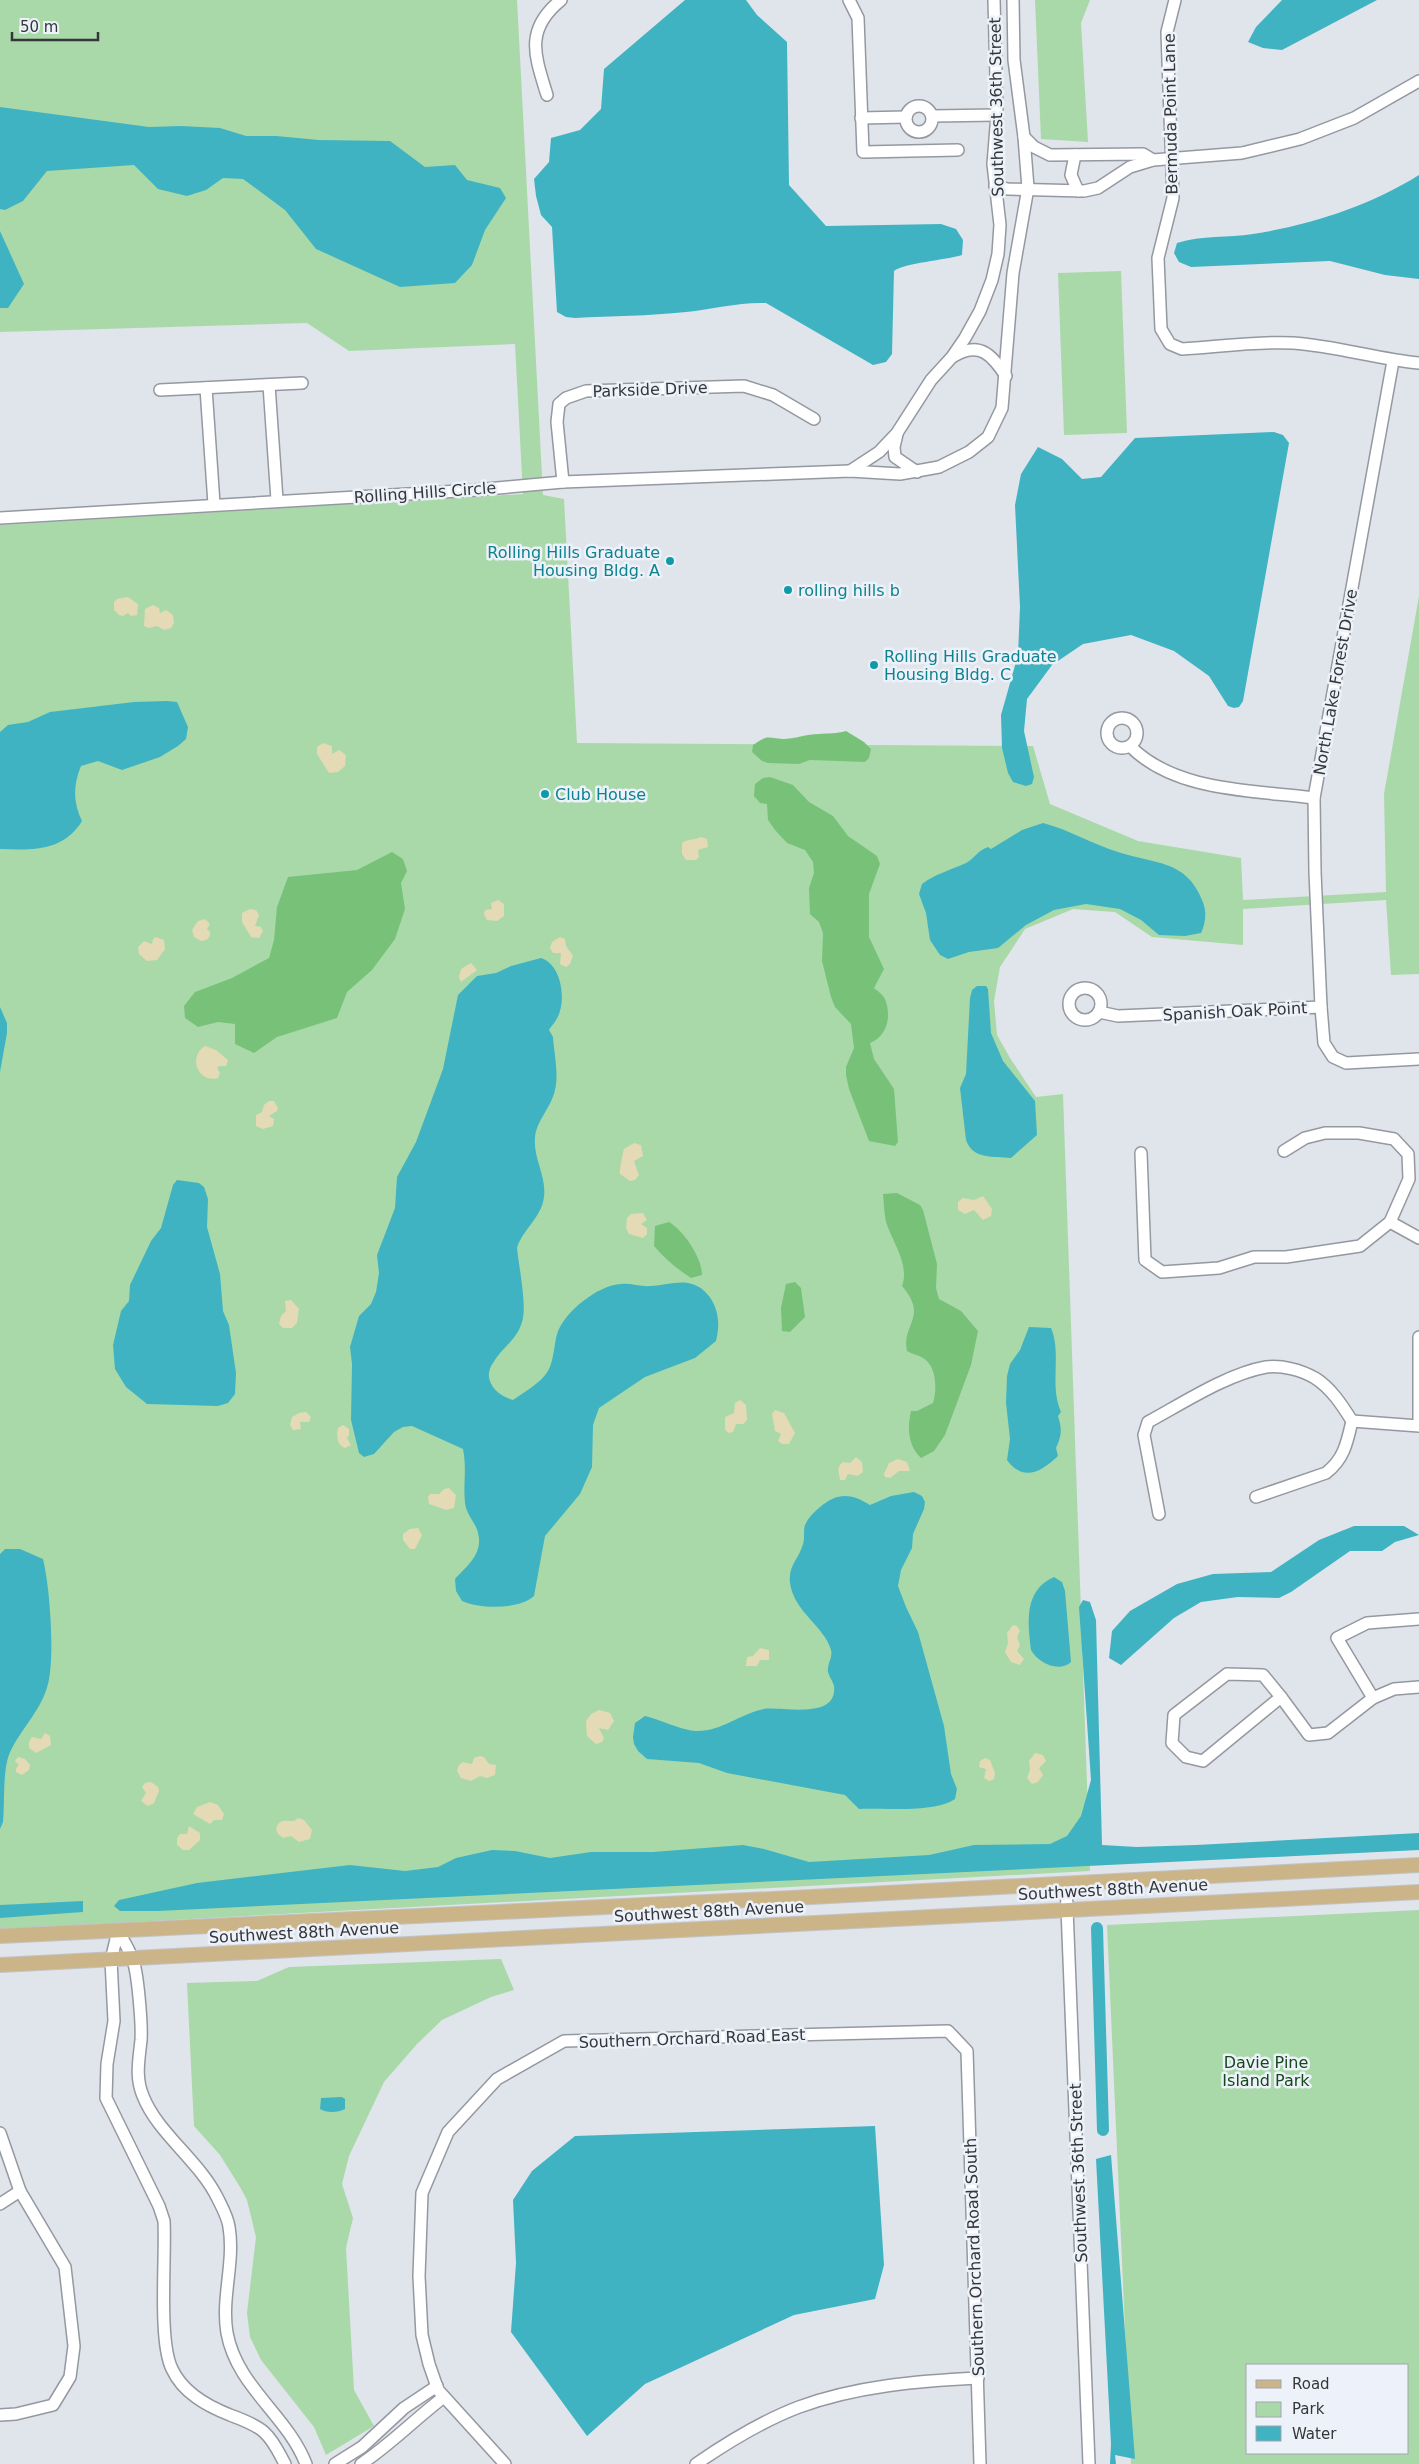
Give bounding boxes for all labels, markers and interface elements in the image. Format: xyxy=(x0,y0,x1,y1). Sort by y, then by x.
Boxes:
scale bar xyxy=(12,10,99,42)
street label: Southwest 36th Street xyxy=(985,17,1008,197)
text: 50 m xyxy=(20,18,58,36)
street label: Bermuda Point Lane xyxy=(1160,33,1181,195)
street label: Parkside Drive xyxy=(592,378,708,401)
street label: Rolling Hills Circle xyxy=(353,478,497,507)
place label: Rolling Hills Graduate Housing Bldg. A xyxy=(487,543,660,580)
marker: Rolling Hills Graduate Housing Bldg. A xyxy=(664,555,676,567)
place label: rolling hills b xyxy=(798,581,900,600)
marker: rolling hills b xyxy=(782,584,794,596)
street label: North Lake Forest Drive xyxy=(1310,587,1361,777)
place label: Rolling Hills Graduate Housing Bldg. C xyxy=(884,647,1057,684)
marker: Rolling Hills Graduate Housing Bldg. C xyxy=(868,659,880,671)
place label: Club House xyxy=(555,785,646,804)
marker: Club House xyxy=(539,788,551,800)
street label: Spanish Oak Point xyxy=(1162,998,1308,1025)
street label: Southwest 88th Avenue xyxy=(1017,1875,1209,1904)
street label: Southwest 88th Avenue xyxy=(613,1897,805,1926)
street label: Southwest 88th Avenue xyxy=(208,1918,400,1947)
street label: Southern Orchard Road East xyxy=(578,2025,806,2052)
park label: Davie Pine Island Park xyxy=(1222,2053,1310,2090)
street label: Southwest 36th Street xyxy=(1066,2083,1091,2263)
street label: Southern Orchard Road South xyxy=(961,2137,988,2377)
legend xyxy=(1246,2364,1409,2454)
text: Road xyxy=(1292,2375,1330,2393)
text: Park xyxy=(1292,2400,1325,2418)
text: Water xyxy=(1292,2425,1337,2443)

